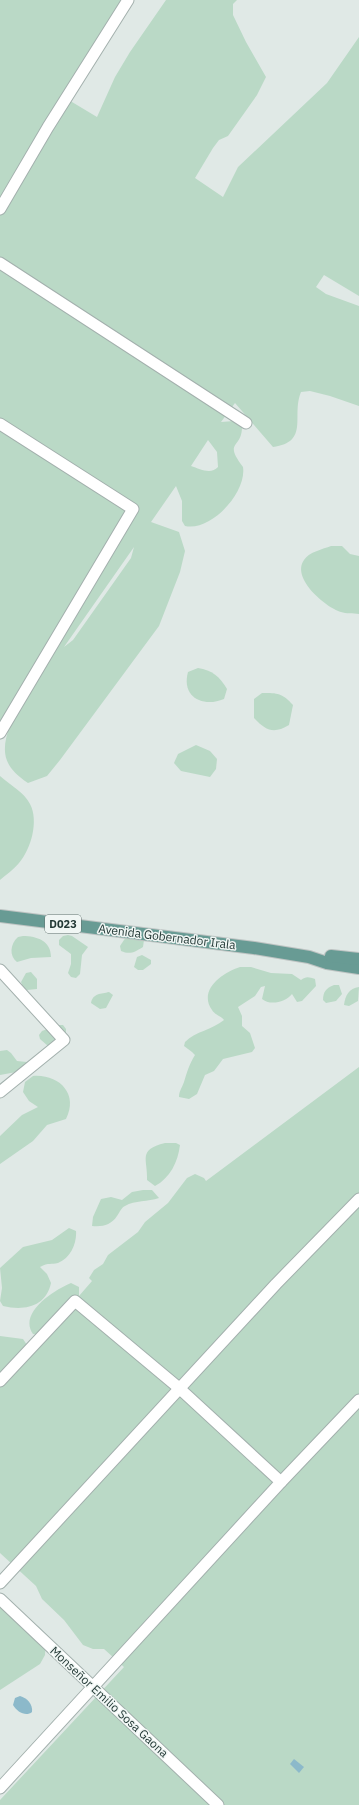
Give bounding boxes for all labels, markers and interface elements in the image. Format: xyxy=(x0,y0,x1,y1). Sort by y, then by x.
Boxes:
road number: D023 xyxy=(45,915,81,933)
street label: Avenida Gobernador Irala xyxy=(98,921,237,952)
street label: Monseñor Emilio Sosa Gaona xyxy=(47,1643,172,1761)

